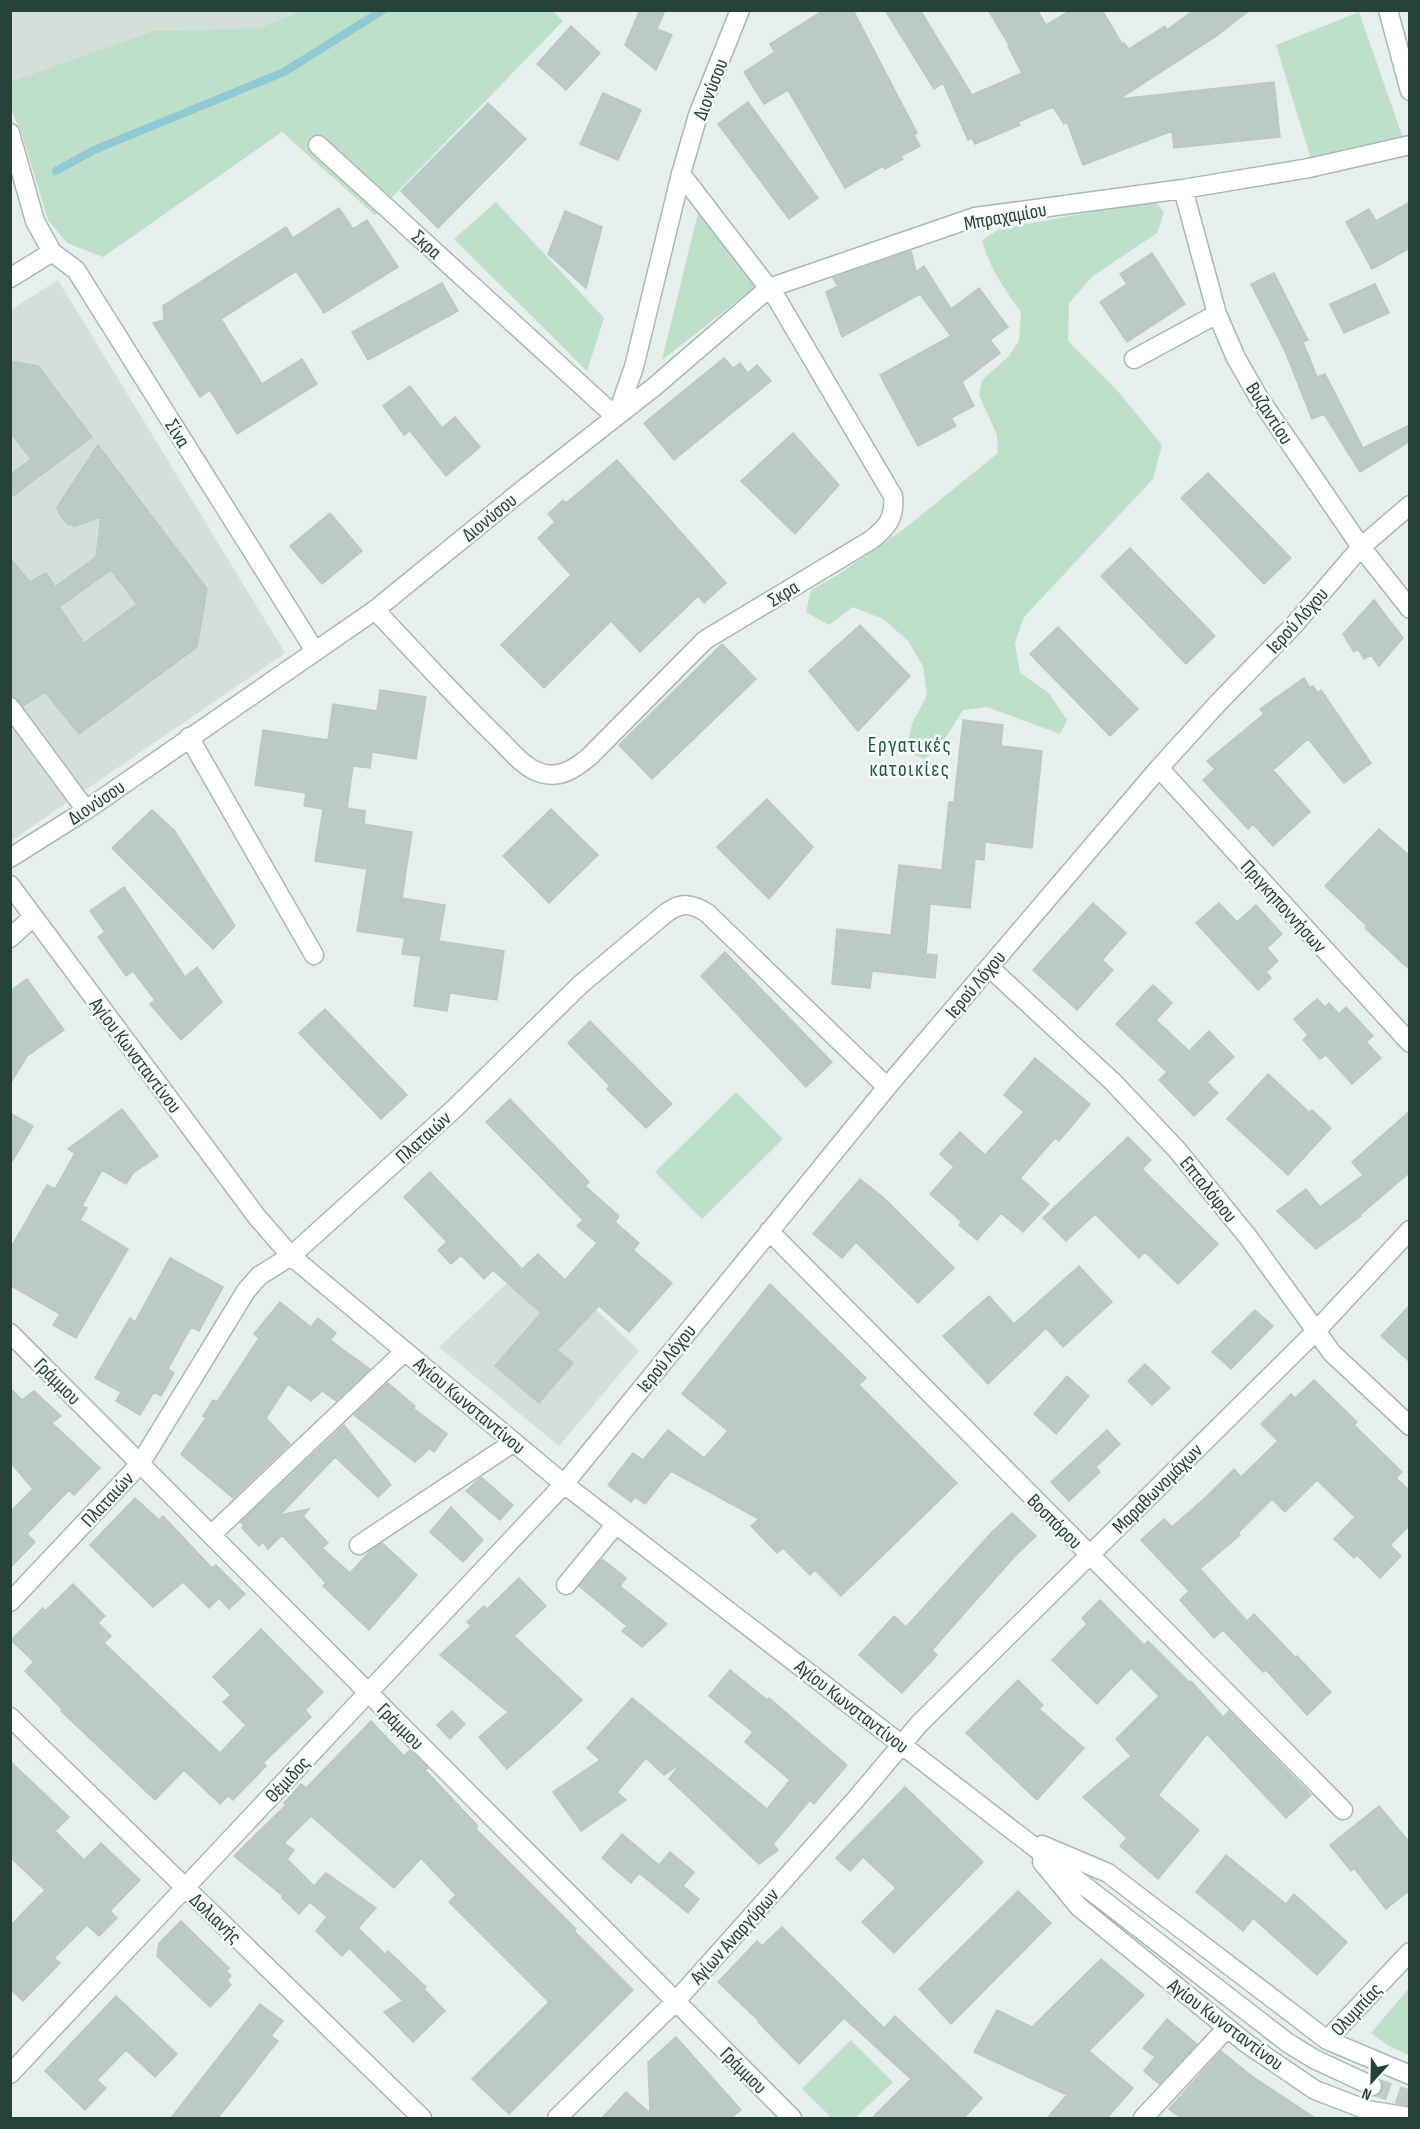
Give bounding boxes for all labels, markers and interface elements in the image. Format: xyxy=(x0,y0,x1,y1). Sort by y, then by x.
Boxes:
street label: Διονύσου xyxy=(688,55,734,123)
street label: Μπραχαμίου xyxy=(962,198,1048,236)
street label: Σκρα xyxy=(406,225,447,265)
street label: Βυζαντίου xyxy=(1240,378,1298,449)
street label: Σίνα xyxy=(159,415,195,453)
street label: Διονύσου xyxy=(457,488,522,547)
street label: Σκρα xyxy=(764,575,804,612)
street label: Ιερού Λόχου xyxy=(1262,583,1334,659)
district label: Εργατικές κατοικίες xyxy=(868,733,952,782)
street label: Διονύσου xyxy=(63,775,130,831)
street label: Πριγκηποννήσων xyxy=(1235,855,1331,958)
street label: Ιερού Λόχου xyxy=(941,946,1011,1023)
street label: Αγίου Κωνσταντίνου xyxy=(83,992,186,1118)
street label: Πλαταιών xyxy=(391,1106,457,1169)
street label: Επταλόφου xyxy=(1174,1152,1242,1228)
street label: Ιερού Λόχου xyxy=(632,1320,702,1398)
street label: Αγίου Κωνσταντίνου xyxy=(408,1351,530,1459)
street label: Γράμμου xyxy=(29,1353,86,1410)
street label: Μαραθωνομάχων xyxy=(1108,1439,1208,1539)
street label: Πλαταιών xyxy=(76,1467,139,1532)
street label: Βοσπόρου xyxy=(1022,1489,1087,1554)
street label: Αγίου Κωνσταντίνου xyxy=(789,1654,913,1759)
street label: Γράμμου xyxy=(372,1698,429,1755)
street label: Θέμιδος xyxy=(260,1751,315,1808)
street label: Αγίων Αναργύρων xyxy=(685,1884,784,1990)
street label: Δολιανής xyxy=(184,1888,246,1949)
street label: Αγίου Κωνσταντίνου xyxy=(1162,1973,1288,2076)
street label: Ολυμπίας xyxy=(1326,1978,1387,2041)
street label: Γράμμου xyxy=(715,2042,772,2099)
north arrow xyxy=(1342,2051,1402,2111)
text: N xyxy=(1359,2083,1374,2104)

